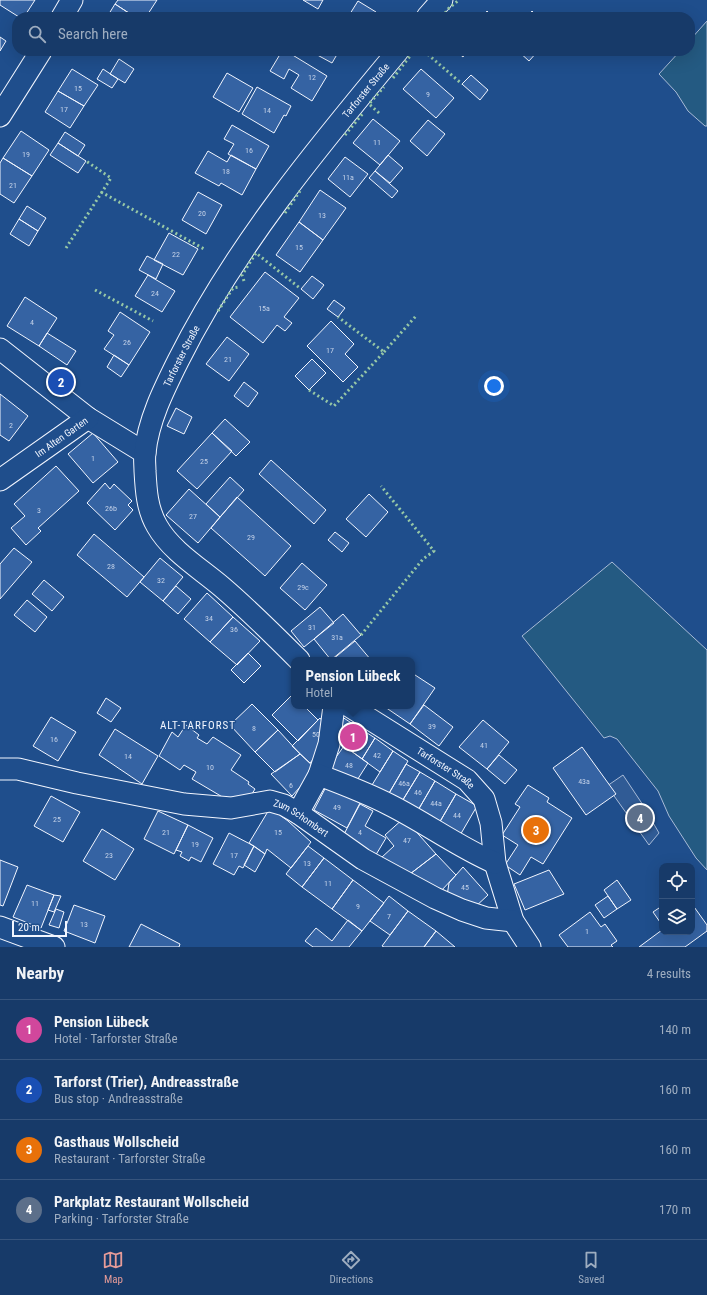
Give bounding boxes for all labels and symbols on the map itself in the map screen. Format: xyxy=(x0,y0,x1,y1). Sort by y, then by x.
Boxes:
street label: Tarforster Straße xyxy=(340,61,391,120)
house number: 12 xyxy=(308,73,316,82)
house number: 15 xyxy=(74,84,82,93)
house number: 9 xyxy=(426,90,430,99)
house number: 17 xyxy=(60,105,68,114)
house number: 14 xyxy=(263,106,271,115)
house number: 11 xyxy=(373,138,381,147)
house number: 16 xyxy=(245,146,253,155)
house number: 19 xyxy=(22,150,30,159)
house number: 18 xyxy=(222,167,230,176)
house number: 11a xyxy=(342,173,354,182)
house number: 21 xyxy=(9,181,17,190)
house number: 20 xyxy=(198,209,206,218)
house number: 13 xyxy=(318,211,326,220)
house number: 15 xyxy=(295,243,303,252)
house number: 22 xyxy=(172,250,180,259)
house number: 24 xyxy=(151,289,159,298)
house number: 15a xyxy=(258,304,270,313)
house number: 4 xyxy=(30,318,34,327)
street label: Tarforster Straße xyxy=(161,323,201,388)
house number: 26 xyxy=(123,338,131,347)
house number: 17 xyxy=(326,346,334,355)
house number: 21 xyxy=(224,355,232,364)
pin: 2 xyxy=(48,367,74,397)
your location xyxy=(484,376,504,396)
street label: Im Alten Garten xyxy=(33,414,90,459)
house number: 2 xyxy=(9,421,13,430)
house number: 1 xyxy=(91,454,95,463)
house number: 25 xyxy=(200,457,208,466)
house number: 26b xyxy=(105,504,117,513)
house number: 3 xyxy=(37,506,41,515)
house number: 27 xyxy=(189,512,197,521)
house number: 29 xyxy=(247,533,255,542)
house number: 28 xyxy=(107,562,115,571)
house number: 32 xyxy=(157,576,165,585)
house number: 29c xyxy=(297,583,309,592)
house number: 34 xyxy=(205,614,213,623)
house number: 31 xyxy=(308,623,316,632)
house number: 36 xyxy=(230,625,238,634)
house number: 31a xyxy=(331,633,343,642)
district label: ALT-TARFORST xyxy=(160,719,236,732)
pin: 1 xyxy=(340,722,366,752)
house number: 39 xyxy=(428,722,436,731)
house number: 8 xyxy=(252,724,256,733)
house number: 50 xyxy=(312,730,320,739)
house number: 16 xyxy=(50,735,58,744)
house number: 41 xyxy=(480,741,488,750)
street label: Tarforster Straße xyxy=(415,745,477,791)
house number: 42 xyxy=(373,751,381,760)
house number: 14 xyxy=(124,752,132,761)
house number: 48 xyxy=(345,761,353,770)
house number: 10 xyxy=(206,763,214,772)
house number: 43a xyxy=(578,777,590,786)
house number: 46a xyxy=(398,779,410,788)
house number: 6 xyxy=(289,781,293,790)
house number: 46 xyxy=(414,788,422,797)
street label: Zum Schombert xyxy=(272,797,331,838)
house number: 44a xyxy=(430,799,442,808)
house number: 49 xyxy=(333,803,341,812)
pin: 4 xyxy=(627,803,653,833)
house number: 44 xyxy=(453,811,461,820)
house number: 25 xyxy=(53,815,61,824)
pin: 3 xyxy=(523,815,549,845)
house number: 21 xyxy=(162,828,170,837)
house number: 15 xyxy=(274,828,282,837)
house number: 4 xyxy=(358,828,362,837)
house number: 47 xyxy=(403,836,411,845)
house number: 19 xyxy=(191,840,199,849)
house number: 23 xyxy=(105,851,113,860)
house number: 17 xyxy=(230,851,238,860)
house number: 13 xyxy=(303,859,311,868)
house number: 11 xyxy=(324,879,332,888)
house number: 45 xyxy=(461,883,469,892)
house number: 11 xyxy=(31,899,39,908)
house number: 9 xyxy=(356,902,360,911)
house number: 7 xyxy=(387,912,391,921)
scale bar xyxy=(12,919,67,938)
house number: 13 xyxy=(80,920,88,929)
house number: 1 xyxy=(585,927,589,936)

